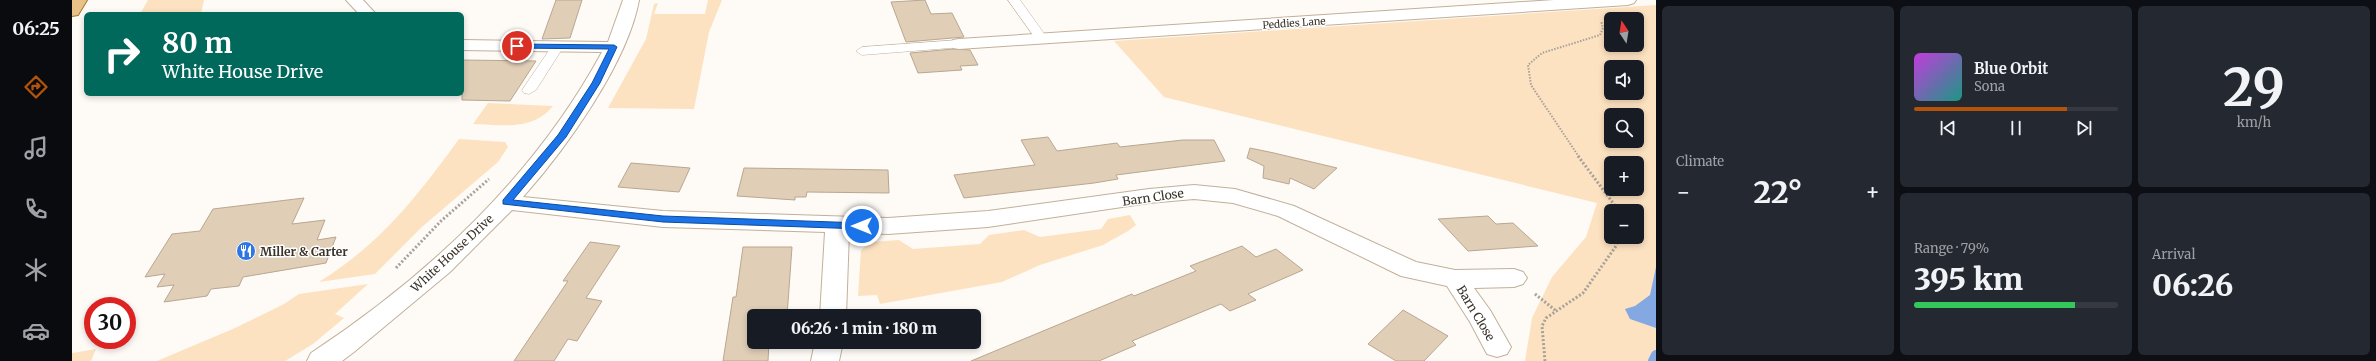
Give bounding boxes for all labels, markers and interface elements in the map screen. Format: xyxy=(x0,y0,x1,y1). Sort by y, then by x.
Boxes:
north arrow xyxy=(1604,12,1644,52)
map controls xyxy=(1604,12,1644,244)
street label: Peddies Lane xyxy=(1262,14,1326,32)
text: 06:25 xyxy=(12,17,60,40)
text: 80 m xyxy=(162,25,233,61)
icon: right xyxy=(96,28,148,80)
pin xyxy=(500,29,534,63)
icon: arrive xyxy=(506,35,528,57)
text: 29 xyxy=(2223,55,2285,120)
text: Blue Orbit xyxy=(1974,59,2048,78)
text: White House Drive xyxy=(162,60,323,83)
button: sound xyxy=(1604,60,1644,100)
icon: directions xyxy=(22,73,50,101)
text: Sona xyxy=(1974,78,2005,95)
button: search xyxy=(1604,108,1644,148)
text: km/h xyxy=(2237,114,2271,131)
icon: previous xyxy=(1937,117,1959,139)
icon: pause xyxy=(2005,117,2027,139)
icon: next xyxy=(2073,117,2095,139)
icon: music xyxy=(22,134,50,162)
text: Climate xyxy=(1676,153,1724,170)
button: + xyxy=(1604,156,1644,196)
text: 22° xyxy=(1754,173,1802,211)
text: − xyxy=(1676,178,1691,206)
text: + xyxy=(1865,178,1880,206)
street label: Barn Close xyxy=(1121,185,1185,209)
icon: phone xyxy=(22,195,50,223)
button: − xyxy=(1604,204,1644,244)
position arrow xyxy=(841,205,883,247)
street label: White House Drive xyxy=(407,211,496,296)
restaurant icon: Miller & Carter xyxy=(235,240,257,262)
text: Range · 79% xyxy=(1914,240,1989,257)
place label: Miller & Carter xyxy=(260,244,348,259)
text: Arrival xyxy=(2152,246,2195,263)
icon: climate xyxy=(22,256,50,284)
text: 395 km xyxy=(1914,260,2023,298)
text: 06:26 xyxy=(2152,266,2233,304)
street label: Barn Close xyxy=(1454,283,1498,343)
speed limit sign: 30 xyxy=(84,297,136,349)
icon: car xyxy=(22,317,50,345)
text: 06:26 · 1 min · 180 m xyxy=(791,319,937,338)

